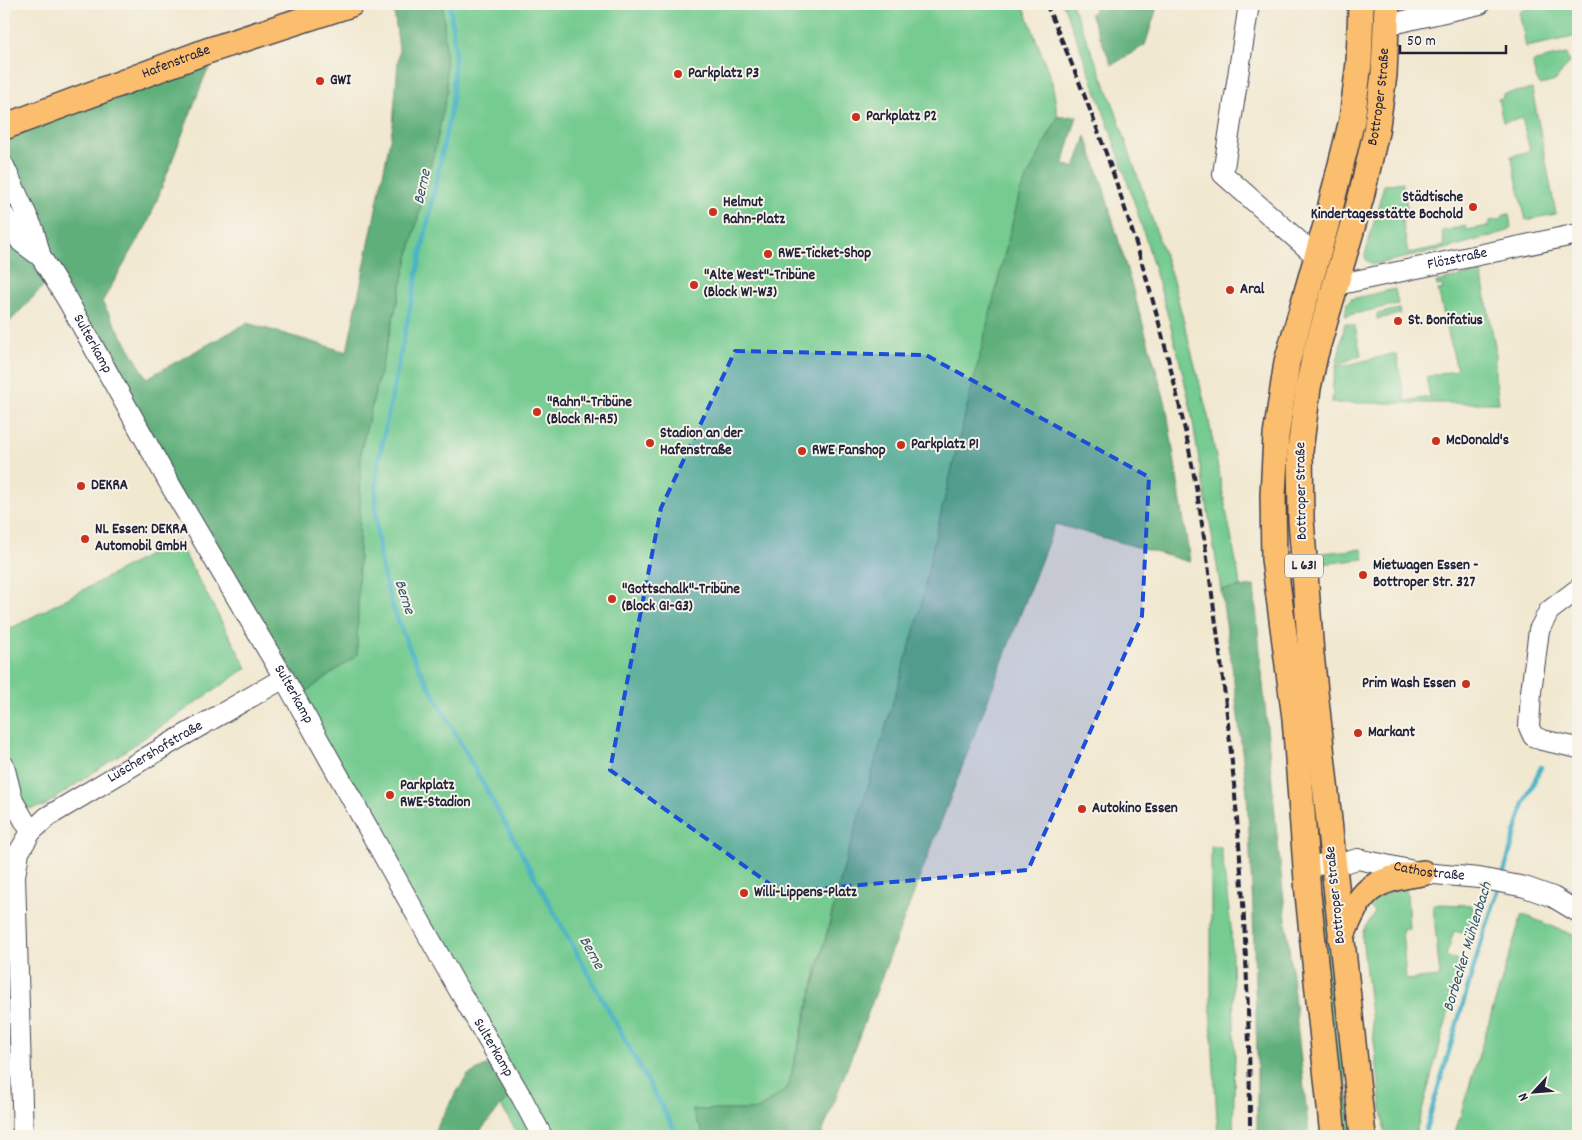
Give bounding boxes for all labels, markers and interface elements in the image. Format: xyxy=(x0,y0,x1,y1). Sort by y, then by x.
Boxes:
scale bar xyxy=(1400,22,1506,54)
text: 50 m xyxy=(1407,31,1436,53)
street label: Hafenstraße xyxy=(139,39,214,85)
street label: Bottroper Straße xyxy=(1362,47,1396,148)
place label: Parkplatz P3 xyxy=(688,63,760,85)
marker: Parkplatz P3 xyxy=(672,68,684,80)
place label: GWI xyxy=(330,70,351,92)
marker: GWI xyxy=(314,75,326,87)
place label: Parkplatz P2 xyxy=(866,106,937,128)
marker: Parkplatz P2 xyxy=(850,111,862,123)
water label: Berne xyxy=(408,167,438,207)
place label: Städtische Kindertagesstätte Bochold xyxy=(1311,187,1463,226)
place label: Helmut Rahn-Platz xyxy=(723,192,785,231)
marker: Städtische Kindertagesstätte Bochold xyxy=(1467,201,1479,213)
marker: Helmut Rahn-Platz xyxy=(707,206,719,218)
street label: Flözstraße xyxy=(1425,242,1490,276)
place label: RWE-Ticket-Shop xyxy=(778,243,871,265)
marker: RWE-Ticket-Shop xyxy=(762,248,774,260)
place label: "Alte West"-Tribüne (Block W1-W3) xyxy=(704,265,815,304)
marker: "Alte West"-Tribüne (Block W1-W3) xyxy=(688,279,700,291)
place label: Aral xyxy=(1240,279,1265,301)
marker: Aral xyxy=(1224,284,1236,296)
place label: St. Bonifatius xyxy=(1408,310,1483,332)
street label: Sulterkamp xyxy=(67,311,117,378)
marker: St. Bonifatius xyxy=(1392,315,1404,327)
place label: "Rahn"-Tribüne (Block R1-R5) xyxy=(547,392,632,431)
marker: "Rahn"-Tribüne (Block R1-R5) xyxy=(531,406,543,418)
place label: Stadion an der Hafenstraße xyxy=(660,423,743,462)
place label: McDonald's xyxy=(1446,430,1509,452)
place label: Parkplatz P1 xyxy=(911,434,979,456)
marker: McDonald's xyxy=(1430,435,1442,447)
marker: Stadion an der Hafenstraße xyxy=(644,437,656,449)
marker: Parkplatz P1 xyxy=(895,439,907,451)
place label: RWE Fanshop xyxy=(812,440,886,462)
street label: Bottroper Straße xyxy=(1290,441,1314,540)
marker: RWE Fanshop xyxy=(796,445,808,457)
place label: DEKRA xyxy=(91,475,128,497)
marker: DEKRA xyxy=(75,480,87,492)
place label: NL Essen: DEKRA Automobil GmbH xyxy=(95,519,188,558)
marker: NL Essen: DEKRA Automobil GmbH xyxy=(79,533,91,545)
road number: L 631 xyxy=(1285,554,1323,578)
place label: Mietwagen Essen - Bottroper Str. 327 xyxy=(1373,555,1478,594)
marker: Mietwagen Essen - Bottroper Str. 327 xyxy=(1357,569,1369,581)
water label: Berne xyxy=(388,577,421,618)
place label: "Gottschalk"-Tribüne (Block G1-G3) xyxy=(622,579,740,618)
marker: "Gottschalk"-Tribüne (Block G1-G3) xyxy=(606,593,618,605)
street label: Sulterkamp xyxy=(268,661,319,728)
place label: Prim Wash Essen xyxy=(1362,673,1456,695)
marker: Prim Wash Essen xyxy=(1460,678,1472,690)
street label: Lüschershofstraße xyxy=(104,715,208,789)
place label: Markant xyxy=(1368,722,1416,744)
marker: Markant xyxy=(1352,727,1364,739)
place label: Parkplatz RWE-Stadion xyxy=(400,775,470,814)
marker: Parkplatz RWE-Stadion xyxy=(384,789,396,801)
place label: Autokino Essen xyxy=(1092,798,1178,820)
marker: Autokino Essen xyxy=(1076,803,1088,815)
street label: Bottroper Straße xyxy=(1320,845,1352,945)
street label: Cathostraße xyxy=(1391,856,1466,888)
water label: Borbecker Mühlenbach xyxy=(1437,879,1499,1015)
place label: Willi-Lippens-Platz xyxy=(754,882,857,904)
marker: Willi-Lippens-Platz xyxy=(738,887,750,899)
water label: Berne xyxy=(572,932,610,975)
street label: Sulterkamp xyxy=(467,1015,519,1082)
north arrow xyxy=(1510,1068,1560,1118)
text: N xyxy=(1514,1089,1535,1104)

